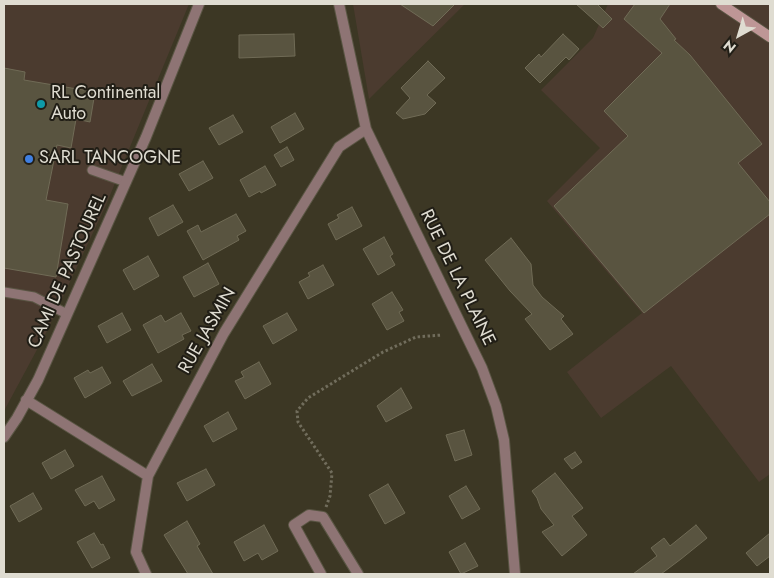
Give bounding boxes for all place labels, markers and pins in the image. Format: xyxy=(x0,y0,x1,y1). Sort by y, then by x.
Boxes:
place label: RL Continental Auto xyxy=(51,83,160,126)
marker: RL Continental Auto xyxy=(35,98,47,110)
place label: SARL TANCOGNE xyxy=(39,148,181,170)
marker: SARL TANCOGNE xyxy=(23,153,35,165)

